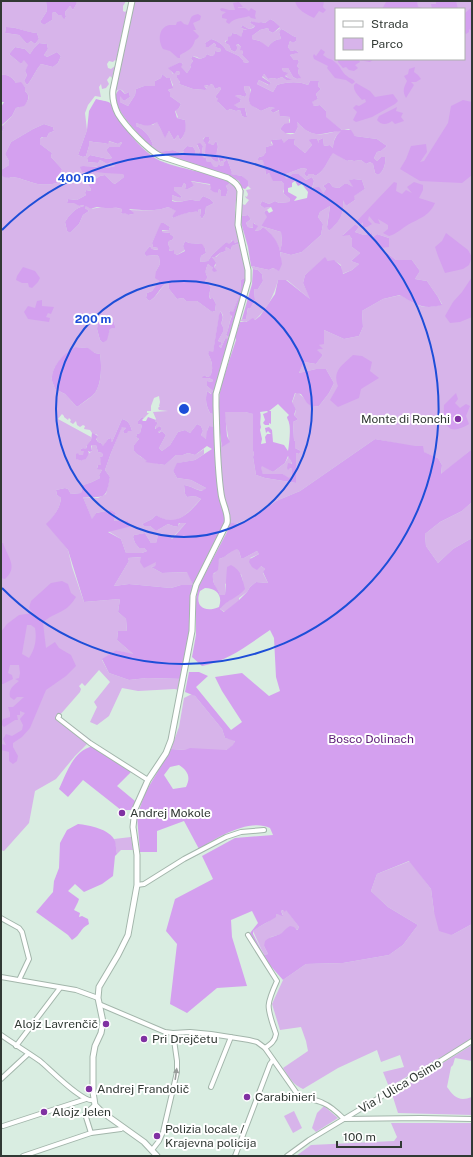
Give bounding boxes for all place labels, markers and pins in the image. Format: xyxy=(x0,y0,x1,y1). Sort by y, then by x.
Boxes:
centre of rings xyxy=(177,402,191,416)
place label: Monte di Ronchi xyxy=(361,412,450,426)
marker: Monte di Ronchi xyxy=(453,414,463,424)
place label: Andrej Mokole xyxy=(130,806,211,820)
marker: Andrej Mokole xyxy=(117,808,127,818)
place label: Alojz Lavrenčič xyxy=(14,1017,98,1031)
marker: Alojz Lavrenčič xyxy=(101,1019,111,1029)
place label: Pri Drejčetu xyxy=(152,1032,218,1046)
marker: Pri Drejčetu xyxy=(139,1034,149,1044)
place label: Andrej Frandolič xyxy=(97,1082,189,1096)
marker: Andrej Frandolič xyxy=(84,1084,94,1094)
place label: Carabinieri xyxy=(255,1090,316,1104)
marker: Carabinieri xyxy=(242,1092,252,1102)
place label: Alojz Jelen xyxy=(52,1105,111,1119)
marker: Alojz Jelen xyxy=(39,1107,49,1117)
place label: Polizia locale / Krajevna policija xyxy=(165,1122,256,1150)
marker: Polizia locale / Krajevna policija xyxy=(152,1131,162,1141)

